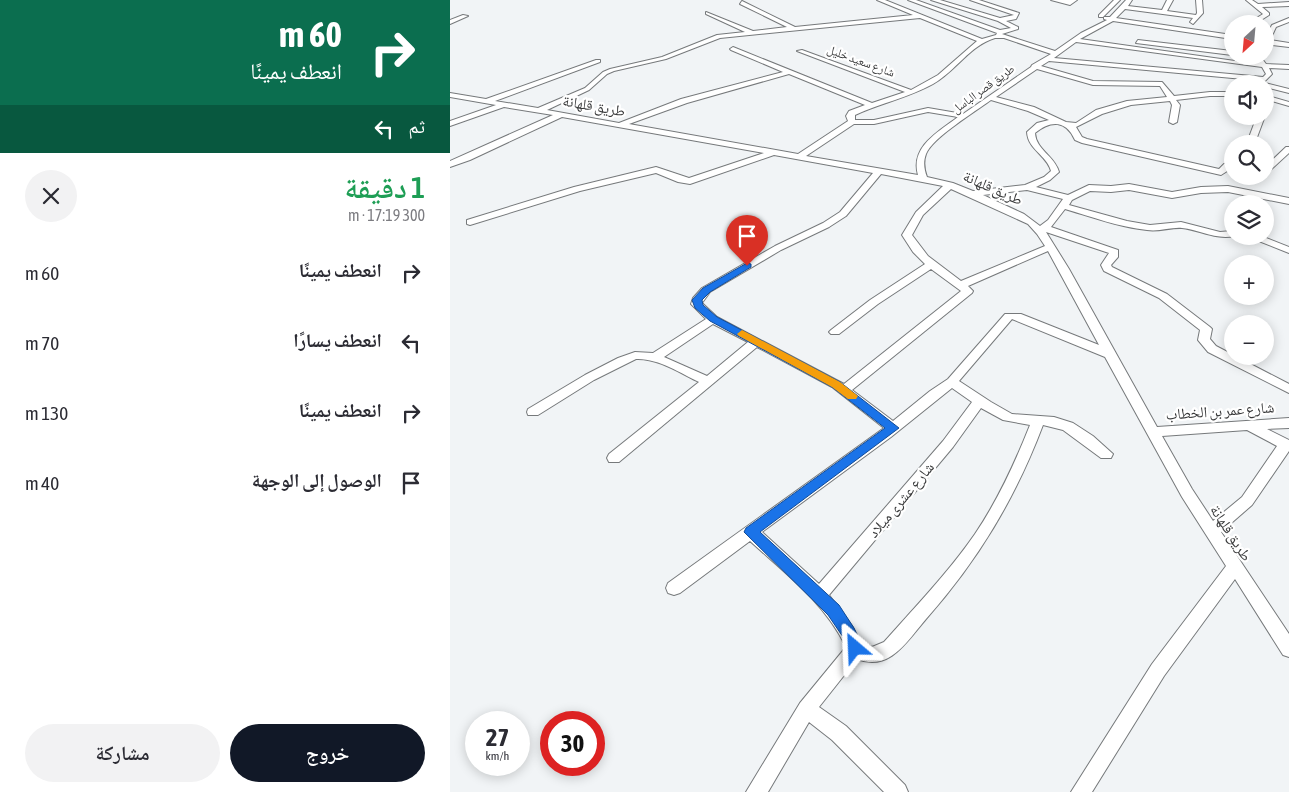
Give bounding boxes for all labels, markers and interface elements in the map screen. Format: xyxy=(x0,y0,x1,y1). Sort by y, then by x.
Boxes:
text: 60 m xyxy=(279,14,342,54)
north arrow xyxy=(1224,15,1274,65)
map controls xyxy=(1224,15,1274,365)
icon: right xyxy=(360,20,425,85)
street label: شارع سعيد خليل xyxy=(825,42,897,81)
text: انعطف يمينًا xyxy=(250,58,342,84)
street label: طريق قصر الباسل xyxy=(949,62,1017,117)
button: sound xyxy=(1224,75,1274,125)
street label: طريق قلهانة xyxy=(561,92,627,121)
icon: left xyxy=(370,115,398,143)
text: ثم xyxy=(408,115,425,137)
button: search xyxy=(1224,135,1274,185)
street label: طريق قلهانة xyxy=(960,167,1026,210)
button: close xyxy=(25,170,77,222)
text: 1 دقيقة xyxy=(344,170,425,204)
button: layers xyxy=(1224,195,1274,245)
text: 300 m · 17:19 xyxy=(348,206,425,224)
pin xyxy=(726,215,768,266)
icon: arrive xyxy=(733,222,761,250)
button: + xyxy=(1224,255,1274,305)
text: انعطف يمينًا xyxy=(299,259,382,281)
icon: right xyxy=(397,259,425,287)
text: 60 m xyxy=(25,262,59,284)
button: − xyxy=(1224,315,1274,365)
text: انعطف يسارًا xyxy=(293,329,382,351)
icon: left xyxy=(397,329,425,357)
text: 70 m xyxy=(25,332,59,354)
street label: شارع عمر بن الخطاب xyxy=(1165,398,1275,425)
text: انعطف يمينًا xyxy=(299,399,382,421)
icon: right xyxy=(397,399,425,427)
text: 130 m xyxy=(25,402,68,424)
street label: شارع عشرى ميلاد xyxy=(864,458,939,542)
text: الوصول إلى الوجهة xyxy=(252,469,382,491)
icon: arrive xyxy=(397,469,425,497)
text: 40 m xyxy=(25,472,59,494)
street label: طريق قلهانة xyxy=(1205,502,1256,565)
position arrow xyxy=(828,621,880,673)
speed limit sign: 30 xyxy=(540,711,605,776)
text: 27 xyxy=(486,723,509,751)
button: مشاركة xyxy=(25,724,220,782)
button: خروج xyxy=(230,724,425,782)
text: km/h xyxy=(486,749,509,763)

